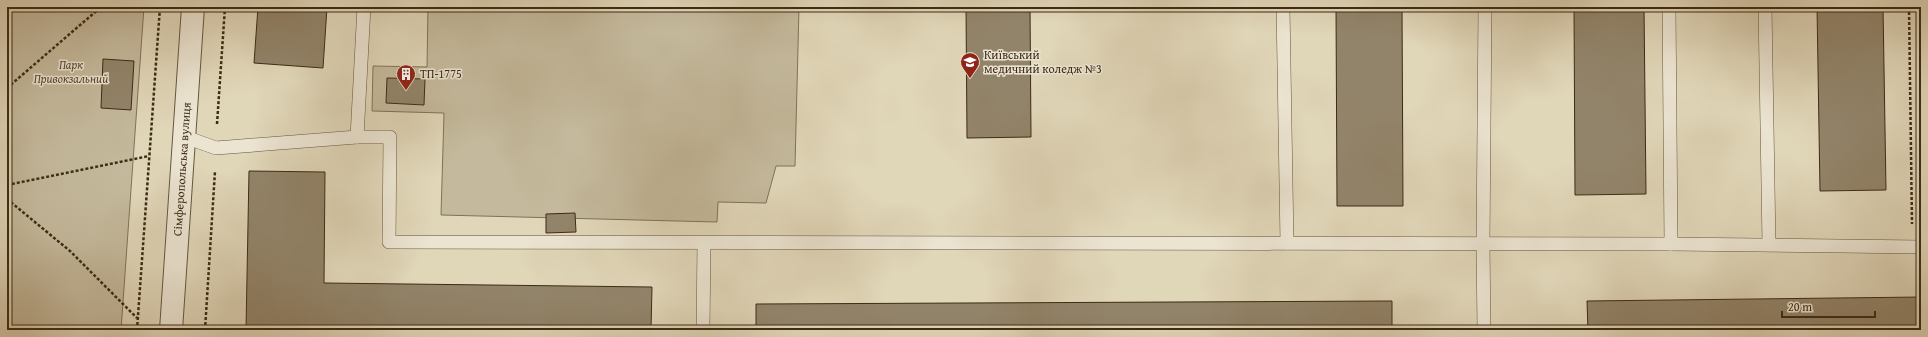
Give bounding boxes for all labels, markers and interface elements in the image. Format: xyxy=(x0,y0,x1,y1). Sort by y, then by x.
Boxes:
place label: Київський медичний коледж №3 xyxy=(984,46,1102,77)
school or university icon: Київський медичний коледж №3 xyxy=(959,51,981,79)
park label: Парк Привокзальний xyxy=(34,56,108,87)
building icon: ТП-1775 xyxy=(395,63,417,91)
place label: ТП-1775 xyxy=(420,65,462,82)
street label: Сімферопольська вулиця xyxy=(168,101,195,236)
scale bar xyxy=(1782,293,1875,319)
text: 20 m xyxy=(1788,298,1812,315)

